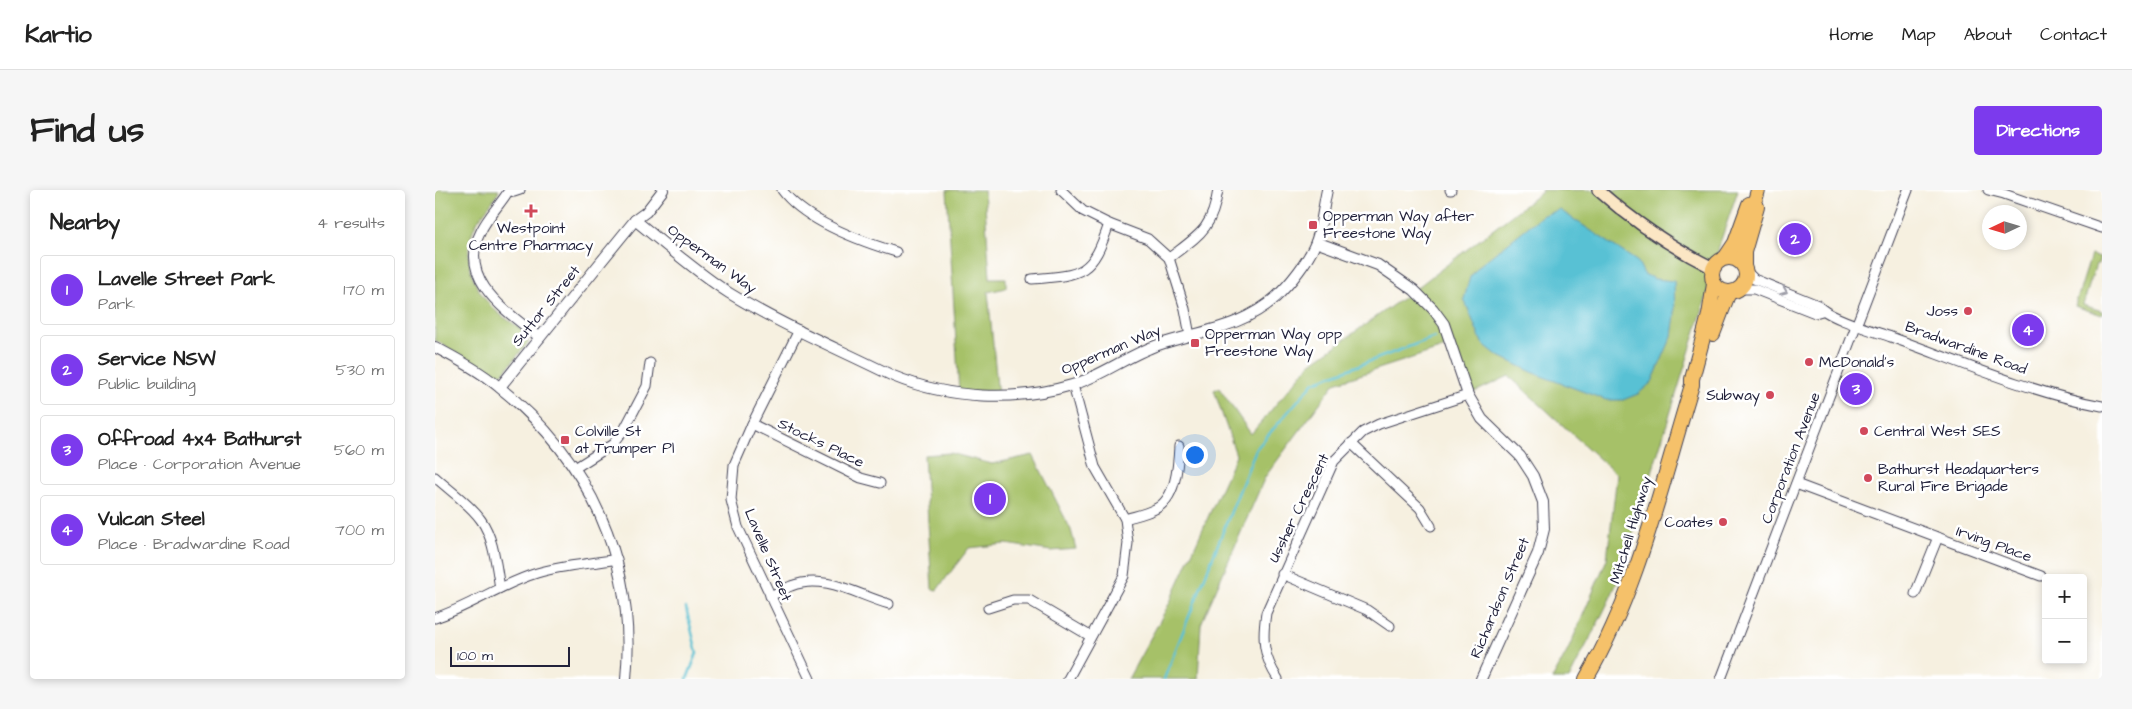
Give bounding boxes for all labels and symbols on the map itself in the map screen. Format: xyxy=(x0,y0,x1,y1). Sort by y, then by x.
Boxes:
marker: Westpoint Centre Pharmacy xyxy=(525,205,537,217)
north arrow xyxy=(1982,205,2027,250)
place label: Opperman Way after Freestone Way xyxy=(1323,206,1474,245)
place label: Westpoint Centre Pharmacy xyxy=(469,218,593,257)
street label: Opperman Way xyxy=(662,219,761,299)
marker: Opperman Way after Freestone Way xyxy=(1307,219,1319,231)
pin: 2 xyxy=(1779,220,1811,258)
street label: Suttor Street xyxy=(507,261,585,351)
one-way arrow xyxy=(1779,285,1788,296)
place label: Joss xyxy=(1927,301,1958,322)
marker: Joss xyxy=(1962,305,1974,317)
pin: 4 xyxy=(2012,311,2044,349)
street label: Bradwardine Road xyxy=(1902,316,2030,380)
street label: Opperman Way xyxy=(1058,320,1164,381)
place label: Opperman Way opp Freestone Way xyxy=(1205,324,1342,363)
marker: Opperman Way opp Freestone Way xyxy=(1189,337,1201,349)
place label: McDonald's xyxy=(1819,352,1895,373)
marker: McDonald's xyxy=(1803,356,1815,368)
pin: 3 xyxy=(1840,370,1872,408)
place label: Subway xyxy=(1706,385,1760,407)
street label: Corporation Avenue xyxy=(1756,389,1826,527)
marker: Subway xyxy=(1764,389,1776,401)
street label: Stocks Place xyxy=(774,413,868,473)
place label: Colville St at Trumper Pl xyxy=(575,421,674,459)
place label: Central West SES xyxy=(1874,421,2001,442)
marker: Central West SES xyxy=(1858,425,1870,437)
marker: Colville St at Trumper Pl xyxy=(559,434,571,446)
your location xyxy=(1182,442,1208,468)
street label: Ussher Crescent xyxy=(1263,450,1335,566)
place label: Bathurst Headquarters Rural Fire Brigade xyxy=(1878,459,2039,498)
marker: Bathurst Headquarters Rural Fire Brigade xyxy=(1862,472,1874,484)
street label: Mitchell Highway xyxy=(1605,474,1658,586)
pin: 1 xyxy=(974,480,1006,518)
street label: Lavelle Street xyxy=(739,505,797,605)
place label: Coates xyxy=(1665,512,1713,533)
marker: Coates xyxy=(1717,516,1729,528)
street label: Irving Place xyxy=(1953,521,2035,568)
street label: Richardson Street xyxy=(1465,534,1535,662)
scale bar xyxy=(450,644,570,667)

